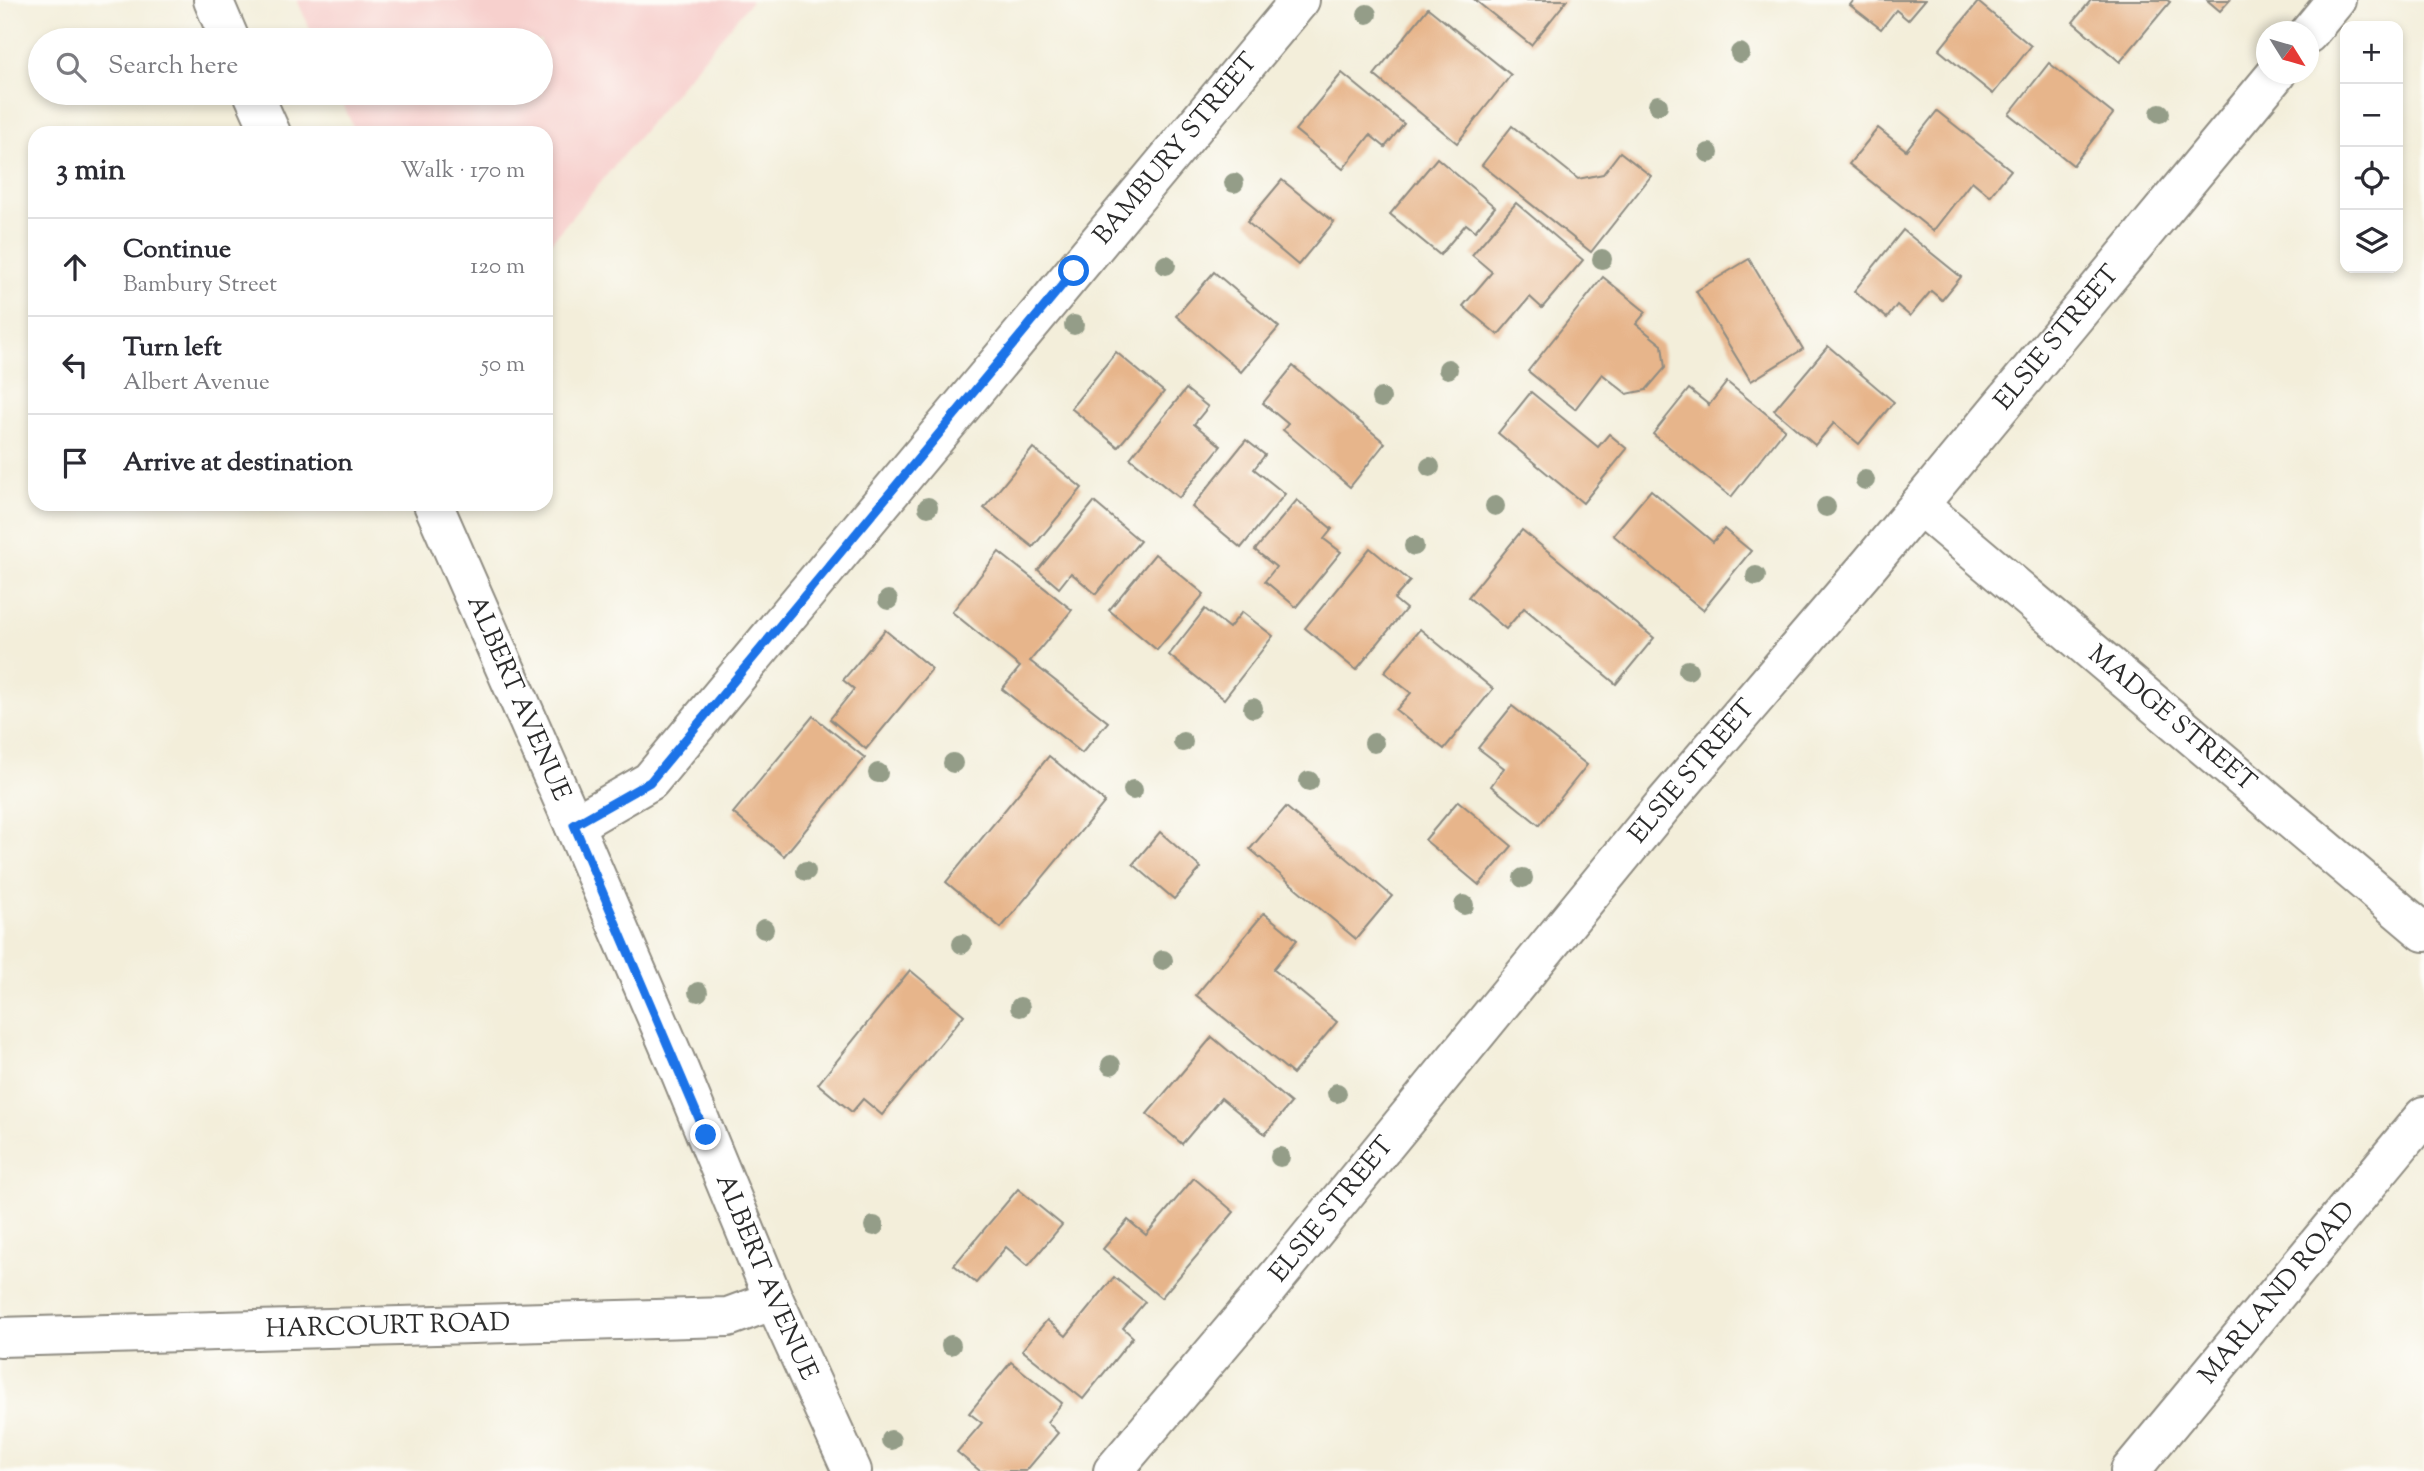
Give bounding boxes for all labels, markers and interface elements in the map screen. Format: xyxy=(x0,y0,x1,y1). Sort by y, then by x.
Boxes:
north arrow xyxy=(2256,21,2319,84)
map controls xyxy=(2340,21,2403,273)
button: + xyxy=(2340,21,2403,84)
search box xyxy=(28,28,553,105)
street label: BAMBURY STREET xyxy=(1085,45,1267,253)
icon: search xyxy=(52,48,90,86)
text: Search here xyxy=(108,48,238,85)
button: − xyxy=(2340,84,2403,147)
button: locate xyxy=(2340,147,2403,210)
text: 3 min xyxy=(56,150,126,193)
text: Walk · 170 m xyxy=(400,155,525,188)
button: layers xyxy=(2340,210,2403,273)
text: Continue xyxy=(123,232,231,269)
icon: ahead xyxy=(56,248,94,286)
text: 120 m xyxy=(470,251,525,284)
route start xyxy=(1058,255,1089,286)
street label: ELSIE STREET xyxy=(1986,257,2129,419)
text: Bambury Street xyxy=(123,269,277,302)
text: Turn left xyxy=(123,330,222,367)
icon: left xyxy=(56,346,94,384)
text: 50 m xyxy=(481,349,525,382)
text: Albert Avenue xyxy=(123,367,270,400)
icon: arrive xyxy=(56,444,94,482)
text: Arrive at destination xyxy=(123,445,353,482)
street label: ALBERT AVENUE xyxy=(457,590,580,807)
street label: MADGE STREET xyxy=(2080,637,2264,801)
street label: ELSIE STREET xyxy=(1620,692,1764,852)
route end xyxy=(690,1119,721,1150)
street label: ELSIE STREET xyxy=(1261,1129,1403,1291)
street label: ALBERT AVENUE xyxy=(706,1169,827,1387)
street label: MARLAND ROAD xyxy=(2190,1194,2364,1393)
street label: HARCOURT ROAD xyxy=(265,1304,511,1348)

